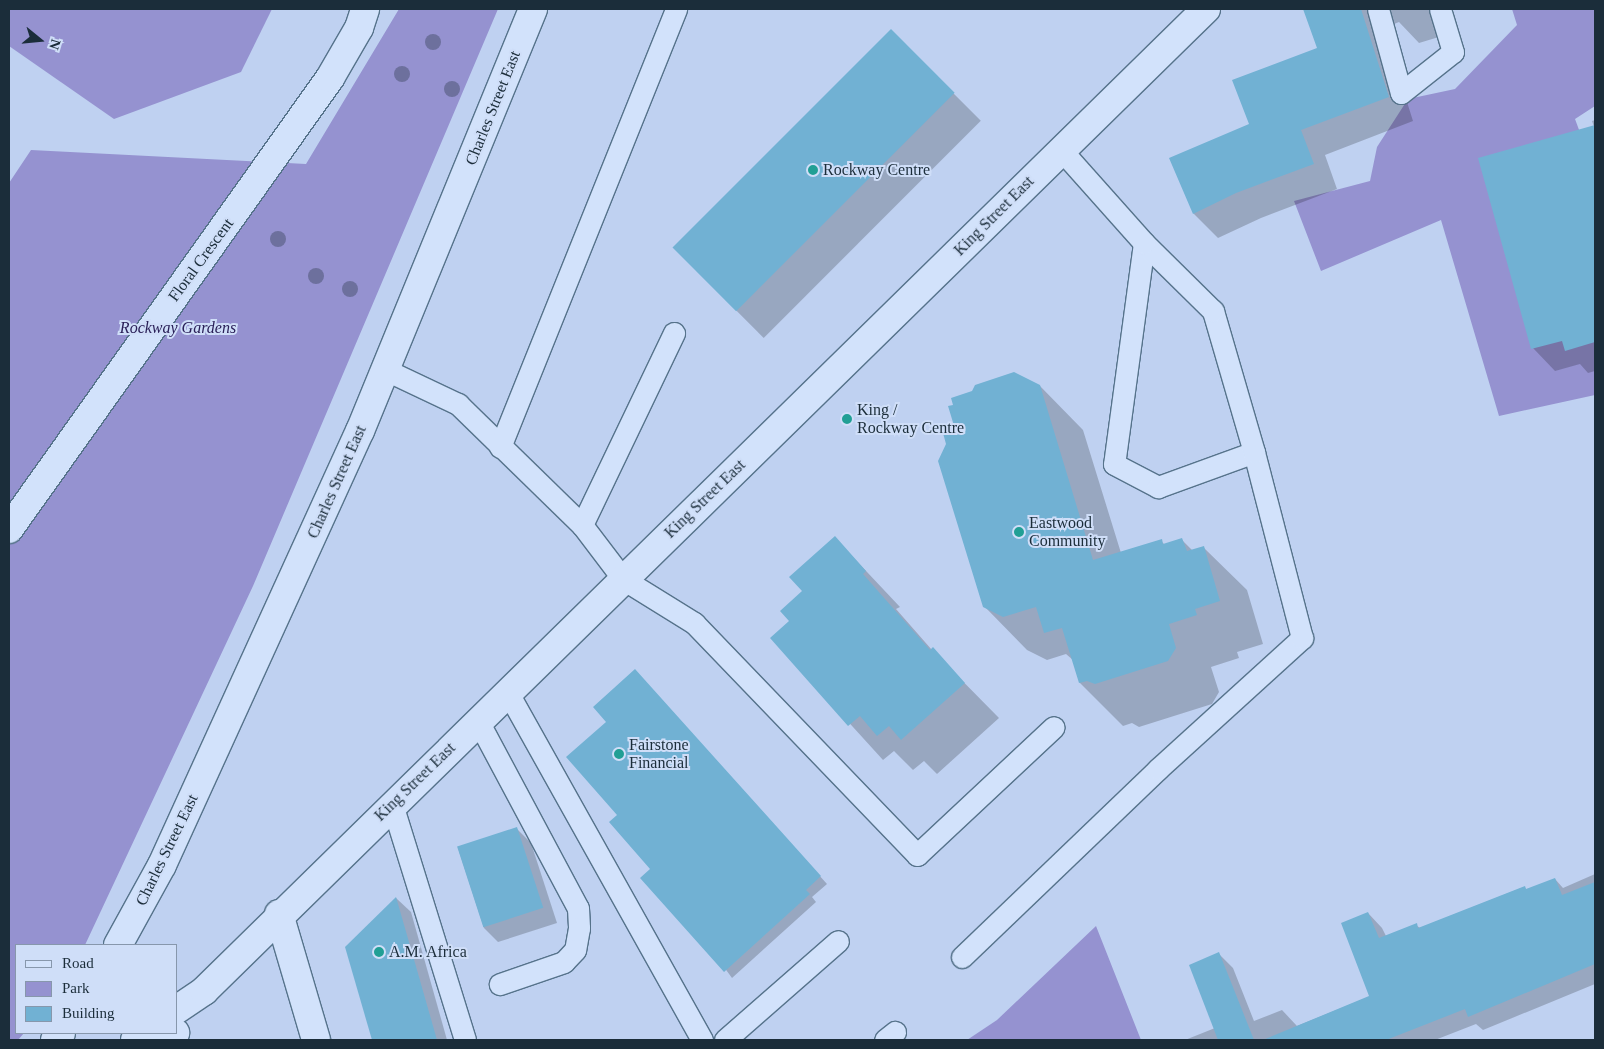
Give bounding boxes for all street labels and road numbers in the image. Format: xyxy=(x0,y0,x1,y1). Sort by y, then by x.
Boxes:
street label: Charles Street East xyxy=(461,48,525,168)
street label: King Street East xyxy=(950,172,1038,260)
street label: Floral Crescent xyxy=(164,215,238,305)
street label: Charles Street East xyxy=(303,422,371,542)
street label: King Street East xyxy=(661,456,749,542)
street label: King Street East xyxy=(371,739,459,825)
street label: Charles Street East xyxy=(132,791,202,909)

